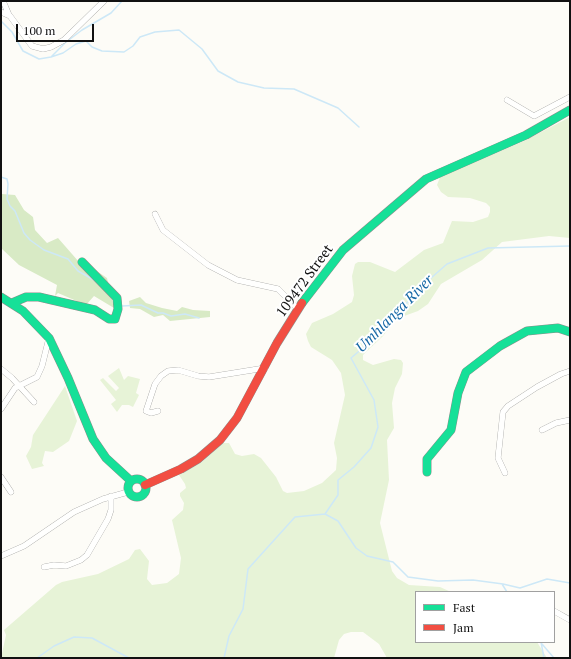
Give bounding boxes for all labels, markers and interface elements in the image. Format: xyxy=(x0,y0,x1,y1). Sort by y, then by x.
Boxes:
scale bar xyxy=(18,16,96,42)
text: 100 m xyxy=(23,23,55,38)
street label: 109472 Street xyxy=(273,241,337,321)
water label: Umhlanga River xyxy=(352,271,438,357)
legend xyxy=(415,591,555,643)
text: Fast xyxy=(453,600,475,615)
text: Jam xyxy=(453,620,474,635)

